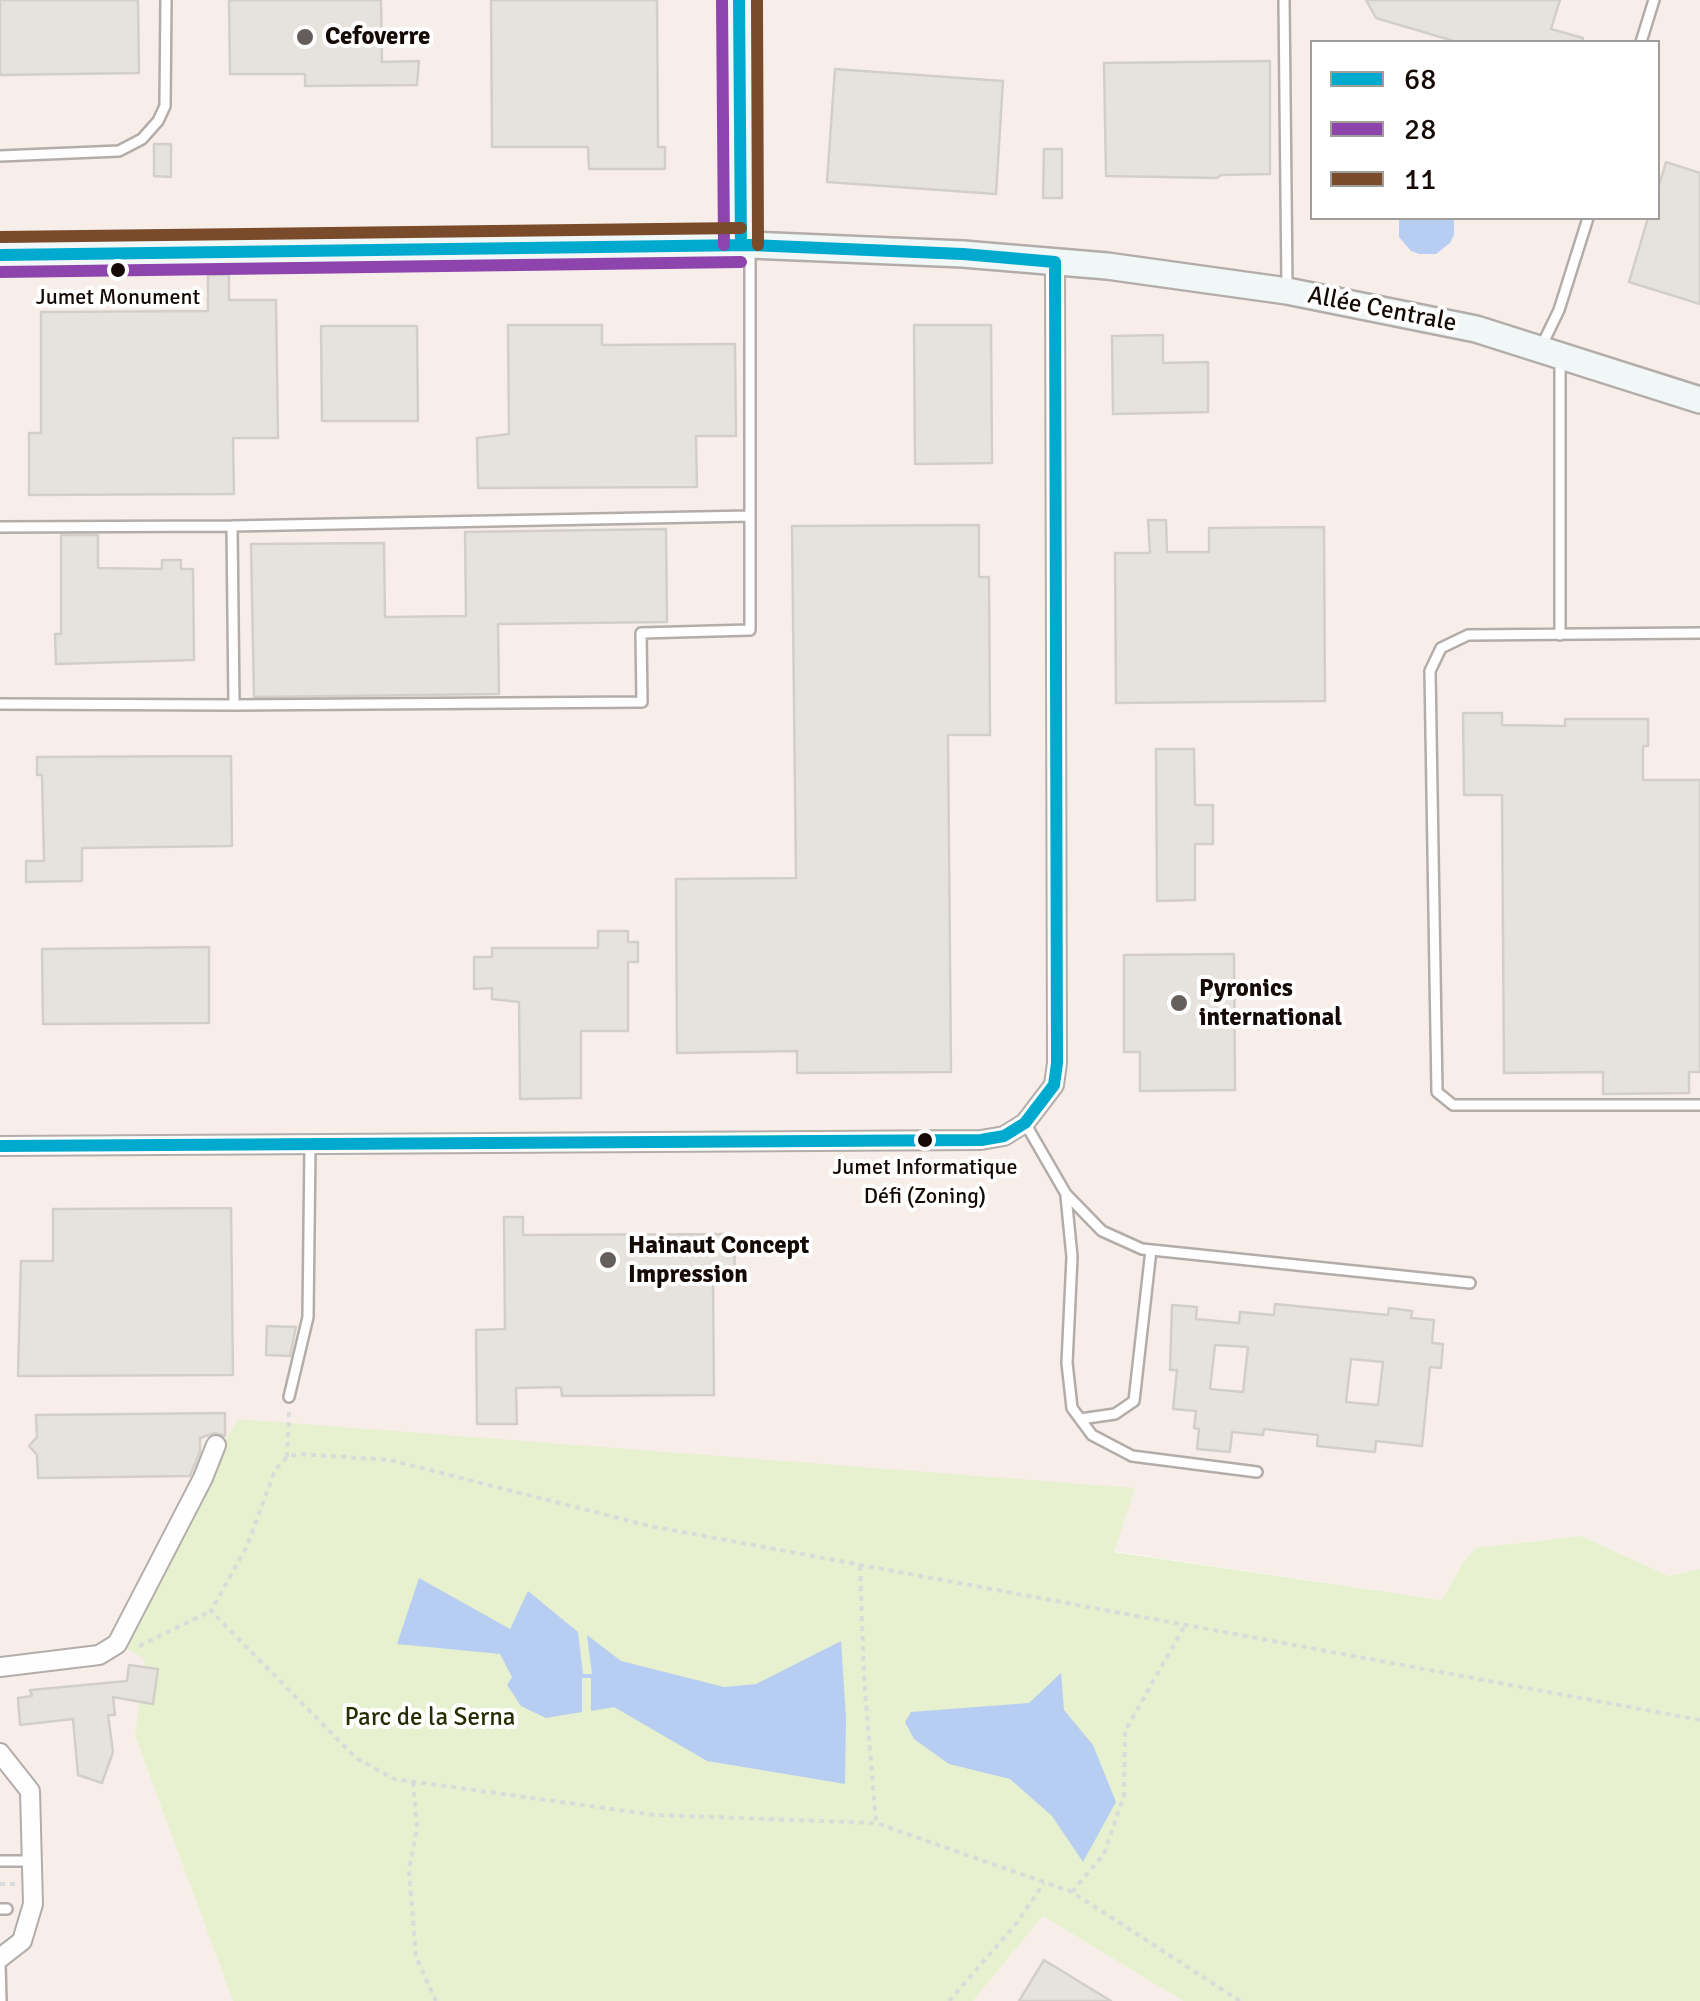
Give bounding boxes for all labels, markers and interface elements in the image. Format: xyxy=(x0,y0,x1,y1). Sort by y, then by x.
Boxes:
place label: Cefoverre xyxy=(325,22,430,52)
marker: Cefoverre xyxy=(294,26,316,48)
legend xyxy=(1310,40,1660,220)
text: 68 xyxy=(1404,61,1436,98)
text: 28 xyxy=(1404,111,1436,148)
text: 11 xyxy=(1404,161,1436,198)
marker: Jumet Monument xyxy=(108,260,128,280)
street label: Allée Centrale xyxy=(1305,281,1459,339)
place label: Jumet Monument xyxy=(36,285,200,311)
place label: Pyronics international xyxy=(1199,974,1342,1033)
marker: Pyronics international xyxy=(1168,992,1190,1014)
marker: Jumet Informatique Défi (Zoning) xyxy=(915,1130,935,1150)
place label: Jumet Informatique Défi (Zoning) xyxy=(832,1155,1018,1206)
place label: Hainaut Concept Impression xyxy=(628,1231,809,1290)
marker: Hainaut Concept Impression xyxy=(597,1249,619,1271)
park label: Parc de la Serna xyxy=(344,1703,516,1733)

